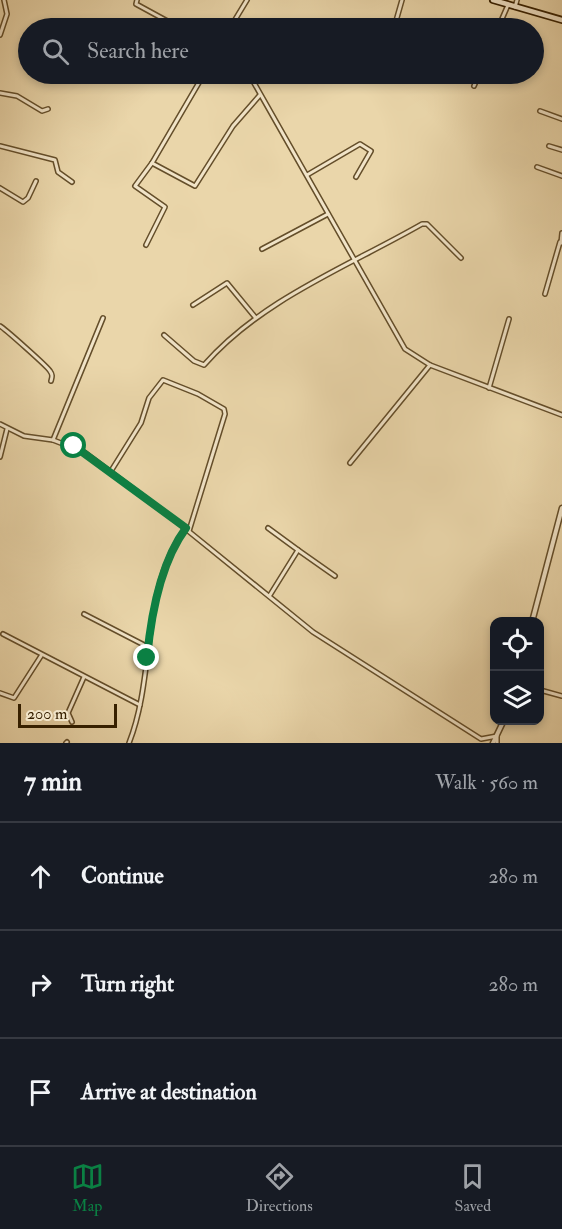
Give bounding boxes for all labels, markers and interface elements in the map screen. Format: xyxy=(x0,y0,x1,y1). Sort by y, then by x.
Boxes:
search box xyxy=(18,18,544,84)
icon: search xyxy=(39,35,72,68)
text: Search here xyxy=(87,37,189,65)
route start xyxy=(60,432,86,458)
map controls xyxy=(490,617,544,725)
button: locate xyxy=(490,617,544,671)
route end xyxy=(133,644,159,670)
button: layers xyxy=(490,671,544,725)
scale bar xyxy=(18,701,117,728)
text: 200 m xyxy=(27,704,67,724)
text: 7 min xyxy=(24,766,82,798)
text: Walk · 560 m xyxy=(435,770,538,795)
icon: ahead xyxy=(24,860,57,893)
text: Continue xyxy=(81,862,164,890)
text: 280 m xyxy=(488,864,538,889)
icon: right xyxy=(24,968,57,1001)
text: Turn right xyxy=(81,970,174,998)
text: 280 m xyxy=(488,972,538,997)
icon: arrive xyxy=(24,1076,57,1109)
text: Arrive at destination xyxy=(81,1078,257,1106)
tab: Map xyxy=(71,1160,104,1216)
tab: Directions xyxy=(246,1160,313,1216)
tab: Saved xyxy=(455,1160,491,1216)

